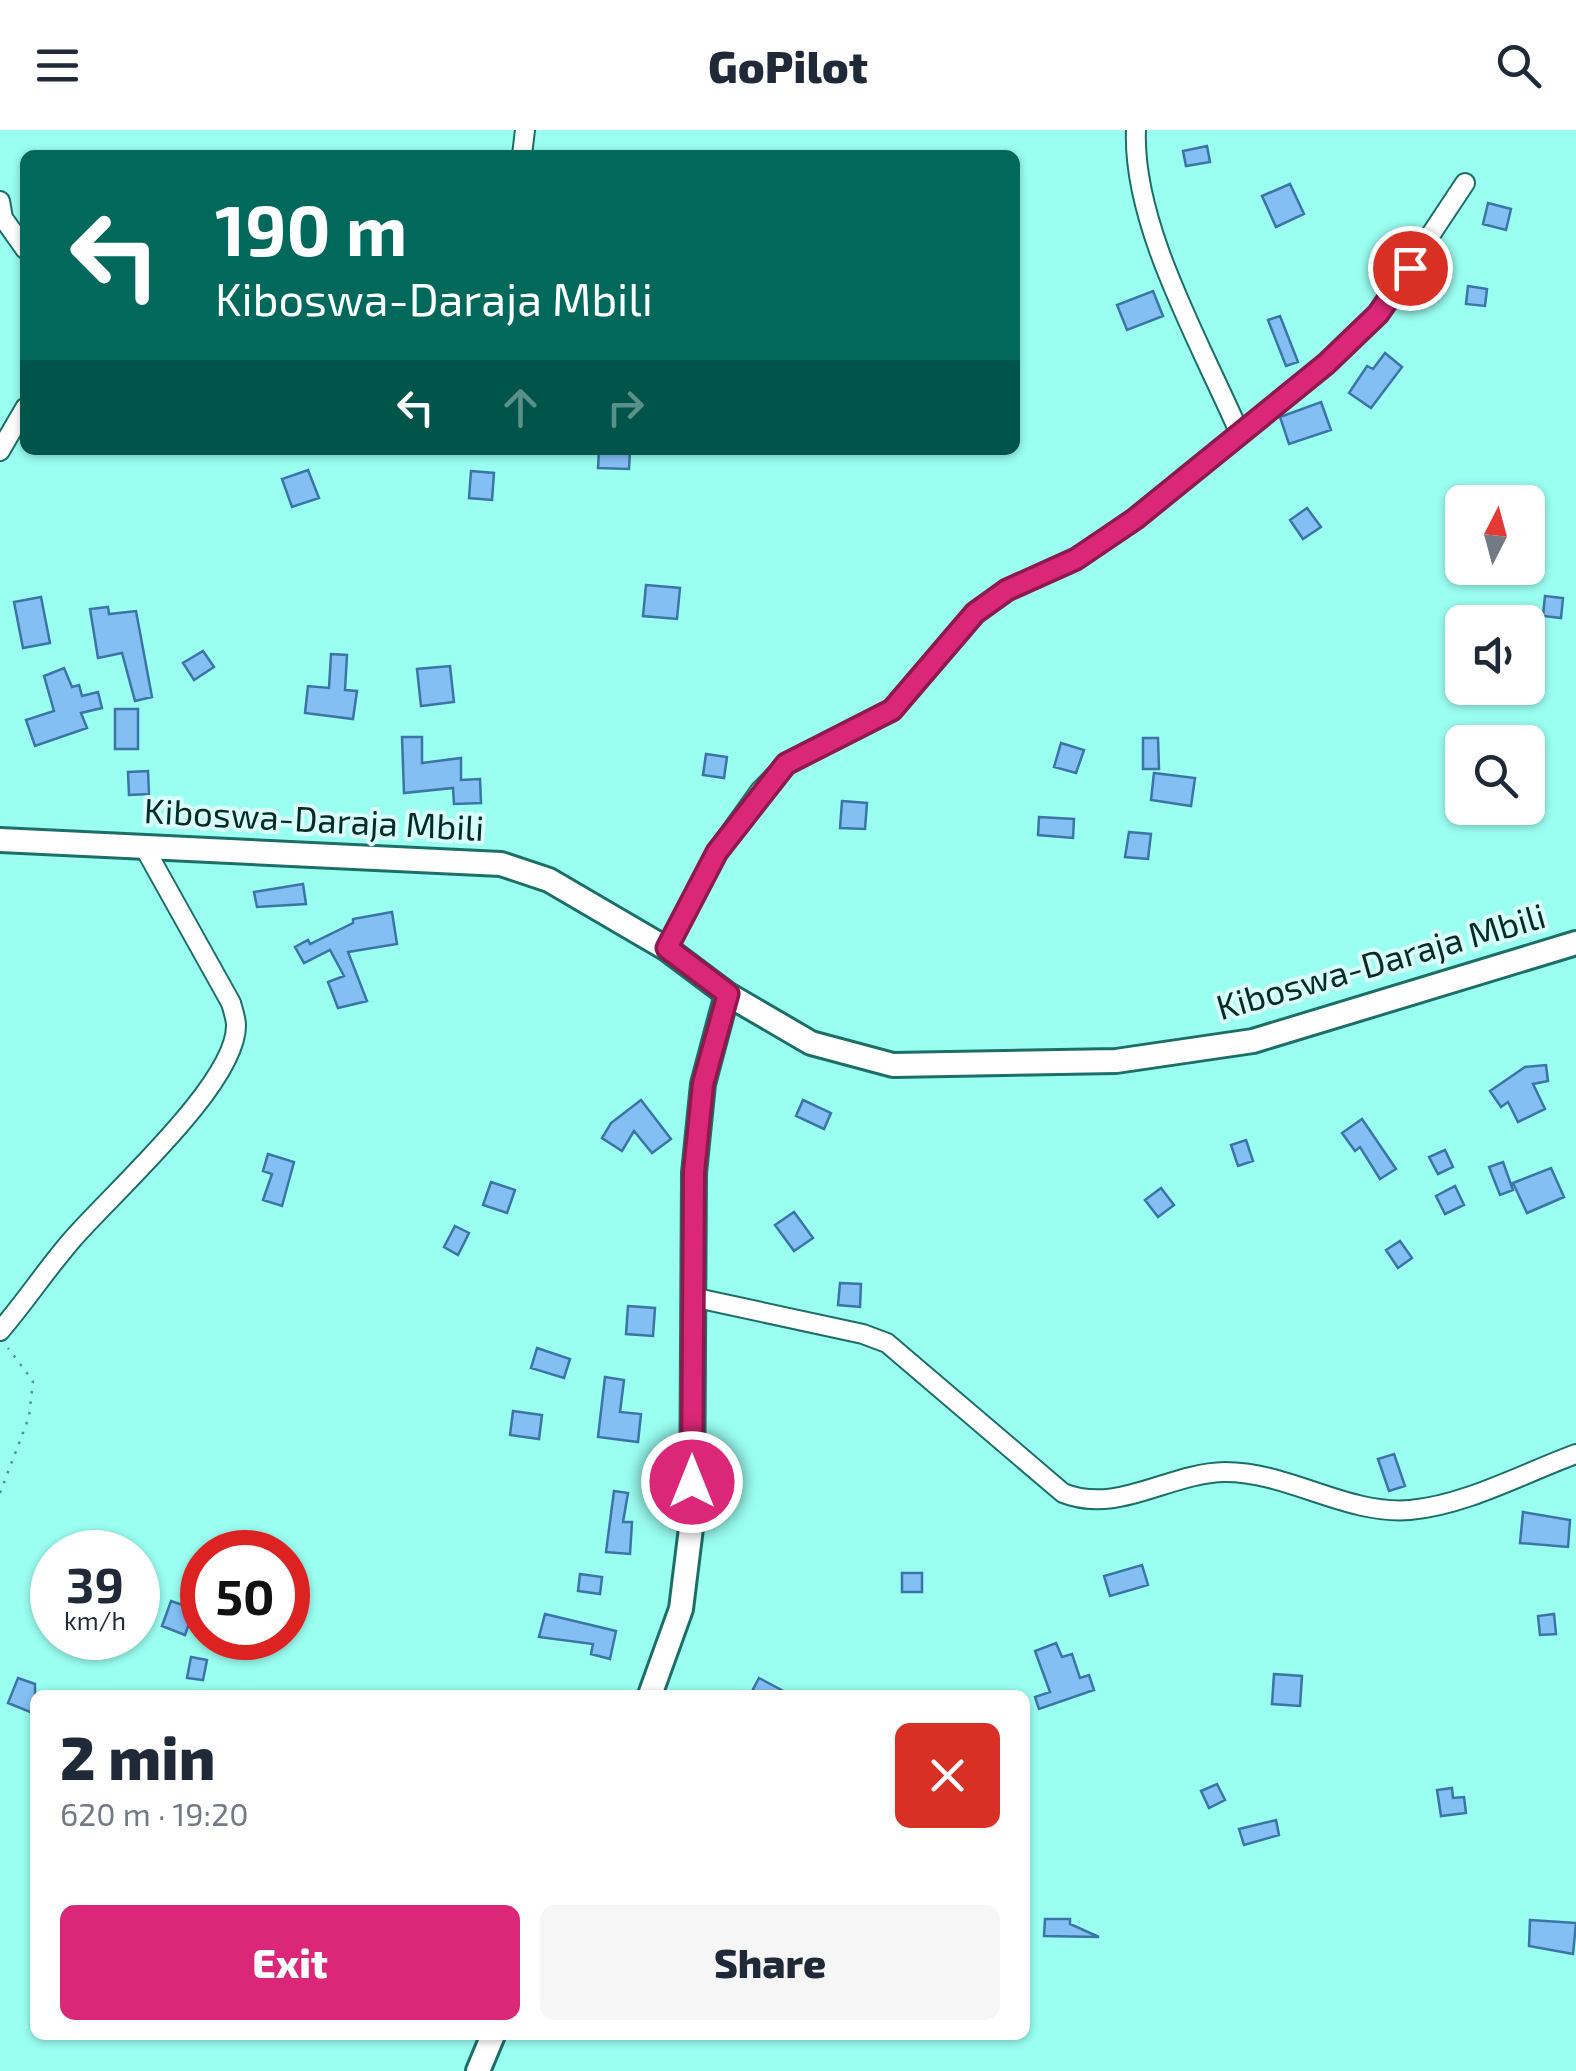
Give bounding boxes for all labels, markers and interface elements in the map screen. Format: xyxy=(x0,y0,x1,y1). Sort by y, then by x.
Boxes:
icon: menu xyxy=(30,38,85,93)
text: GoPilot xyxy=(708,38,868,92)
icon: search xyxy=(1491,38,1546,93)
text: 190 m xyxy=(215,186,408,270)
icon: left xyxy=(50,190,180,320)
pin xyxy=(1368,226,1453,311)
icon: arrive xyxy=(1383,241,1438,296)
text: Kiboswa-Daraja Mbili xyxy=(215,271,653,325)
icon: left xyxy=(388,380,443,435)
icon: ahead xyxy=(493,380,548,435)
icon: right xyxy=(598,380,653,435)
north arrow xyxy=(1445,485,1545,585)
map controls xyxy=(1445,485,1545,825)
button: sound xyxy=(1445,605,1545,705)
button: search xyxy=(1445,725,1545,825)
street label: Kiboswa-Daraja Mbili xyxy=(143,788,485,848)
street label: Kiboswa-Daraja Mbili xyxy=(1211,893,1550,1027)
position arrow xyxy=(640,1430,744,1534)
speed limit sign: 50 xyxy=(180,1530,310,1660)
text: 39 xyxy=(66,1553,124,1613)
text: km/h xyxy=(64,1605,126,1635)
text: 2 min xyxy=(60,1720,215,1792)
button: close xyxy=(895,1723,1000,1828)
text: 620 m · 19:20 xyxy=(60,1794,248,1832)
button: Exit xyxy=(60,1905,520,2020)
button: Share xyxy=(540,1905,1000,2020)

